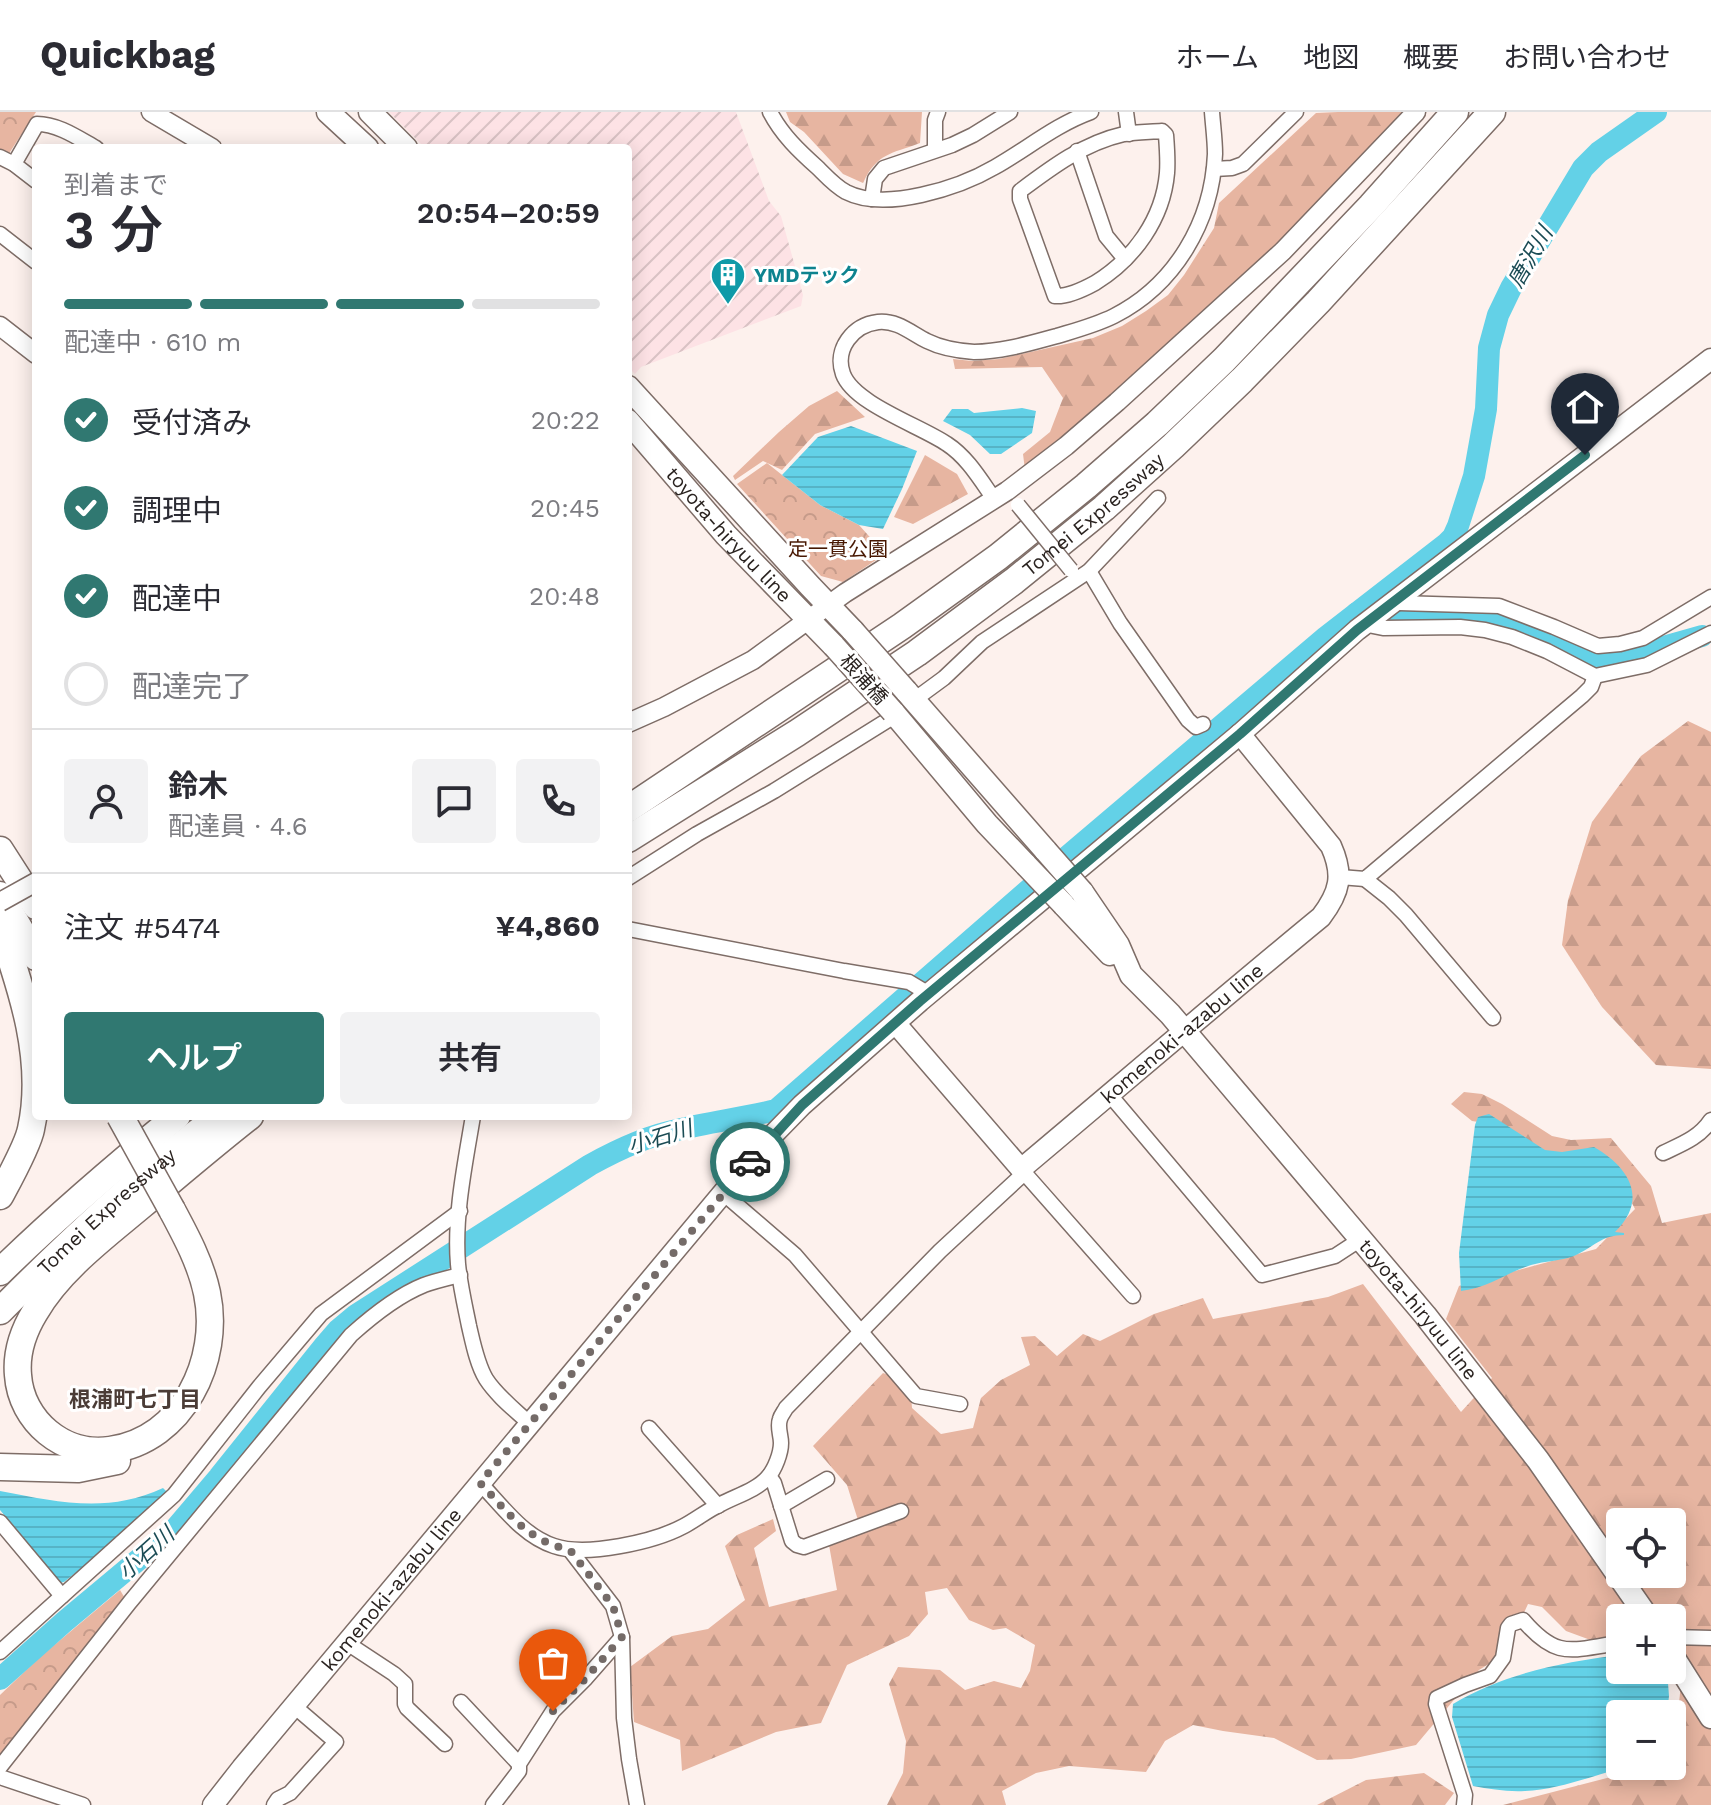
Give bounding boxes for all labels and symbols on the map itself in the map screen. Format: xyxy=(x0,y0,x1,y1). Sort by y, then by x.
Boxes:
water label: 唐沢川 xyxy=(1503,220,1558,292)
building icon: YMDテック xyxy=(709,256,747,306)
place label: YMDテック xyxy=(754,263,860,287)
pin xyxy=(1551,373,1619,455)
street label: Tomei Expressway xyxy=(1018,447,1170,581)
street label: toyota-hiryuu line xyxy=(661,462,797,607)
park label: 定一貫公園 xyxy=(788,537,888,561)
street label: 根浦橋 xyxy=(835,649,893,709)
street label: komenoki-azabu line xyxy=(1096,958,1268,1109)
water label: 小石川 xyxy=(625,1115,697,1159)
courier xyxy=(710,1122,790,1202)
street label: Tomei Expressway xyxy=(32,1142,181,1280)
street label: toyota-hiryuu line xyxy=(1354,1234,1483,1385)
district label: 根浦町七丁目 xyxy=(69,1387,201,1412)
street label: komenoki-azabu line xyxy=(316,1503,467,1676)
water label: 小石川 xyxy=(113,1520,180,1584)
pin xyxy=(519,1629,587,1711)

